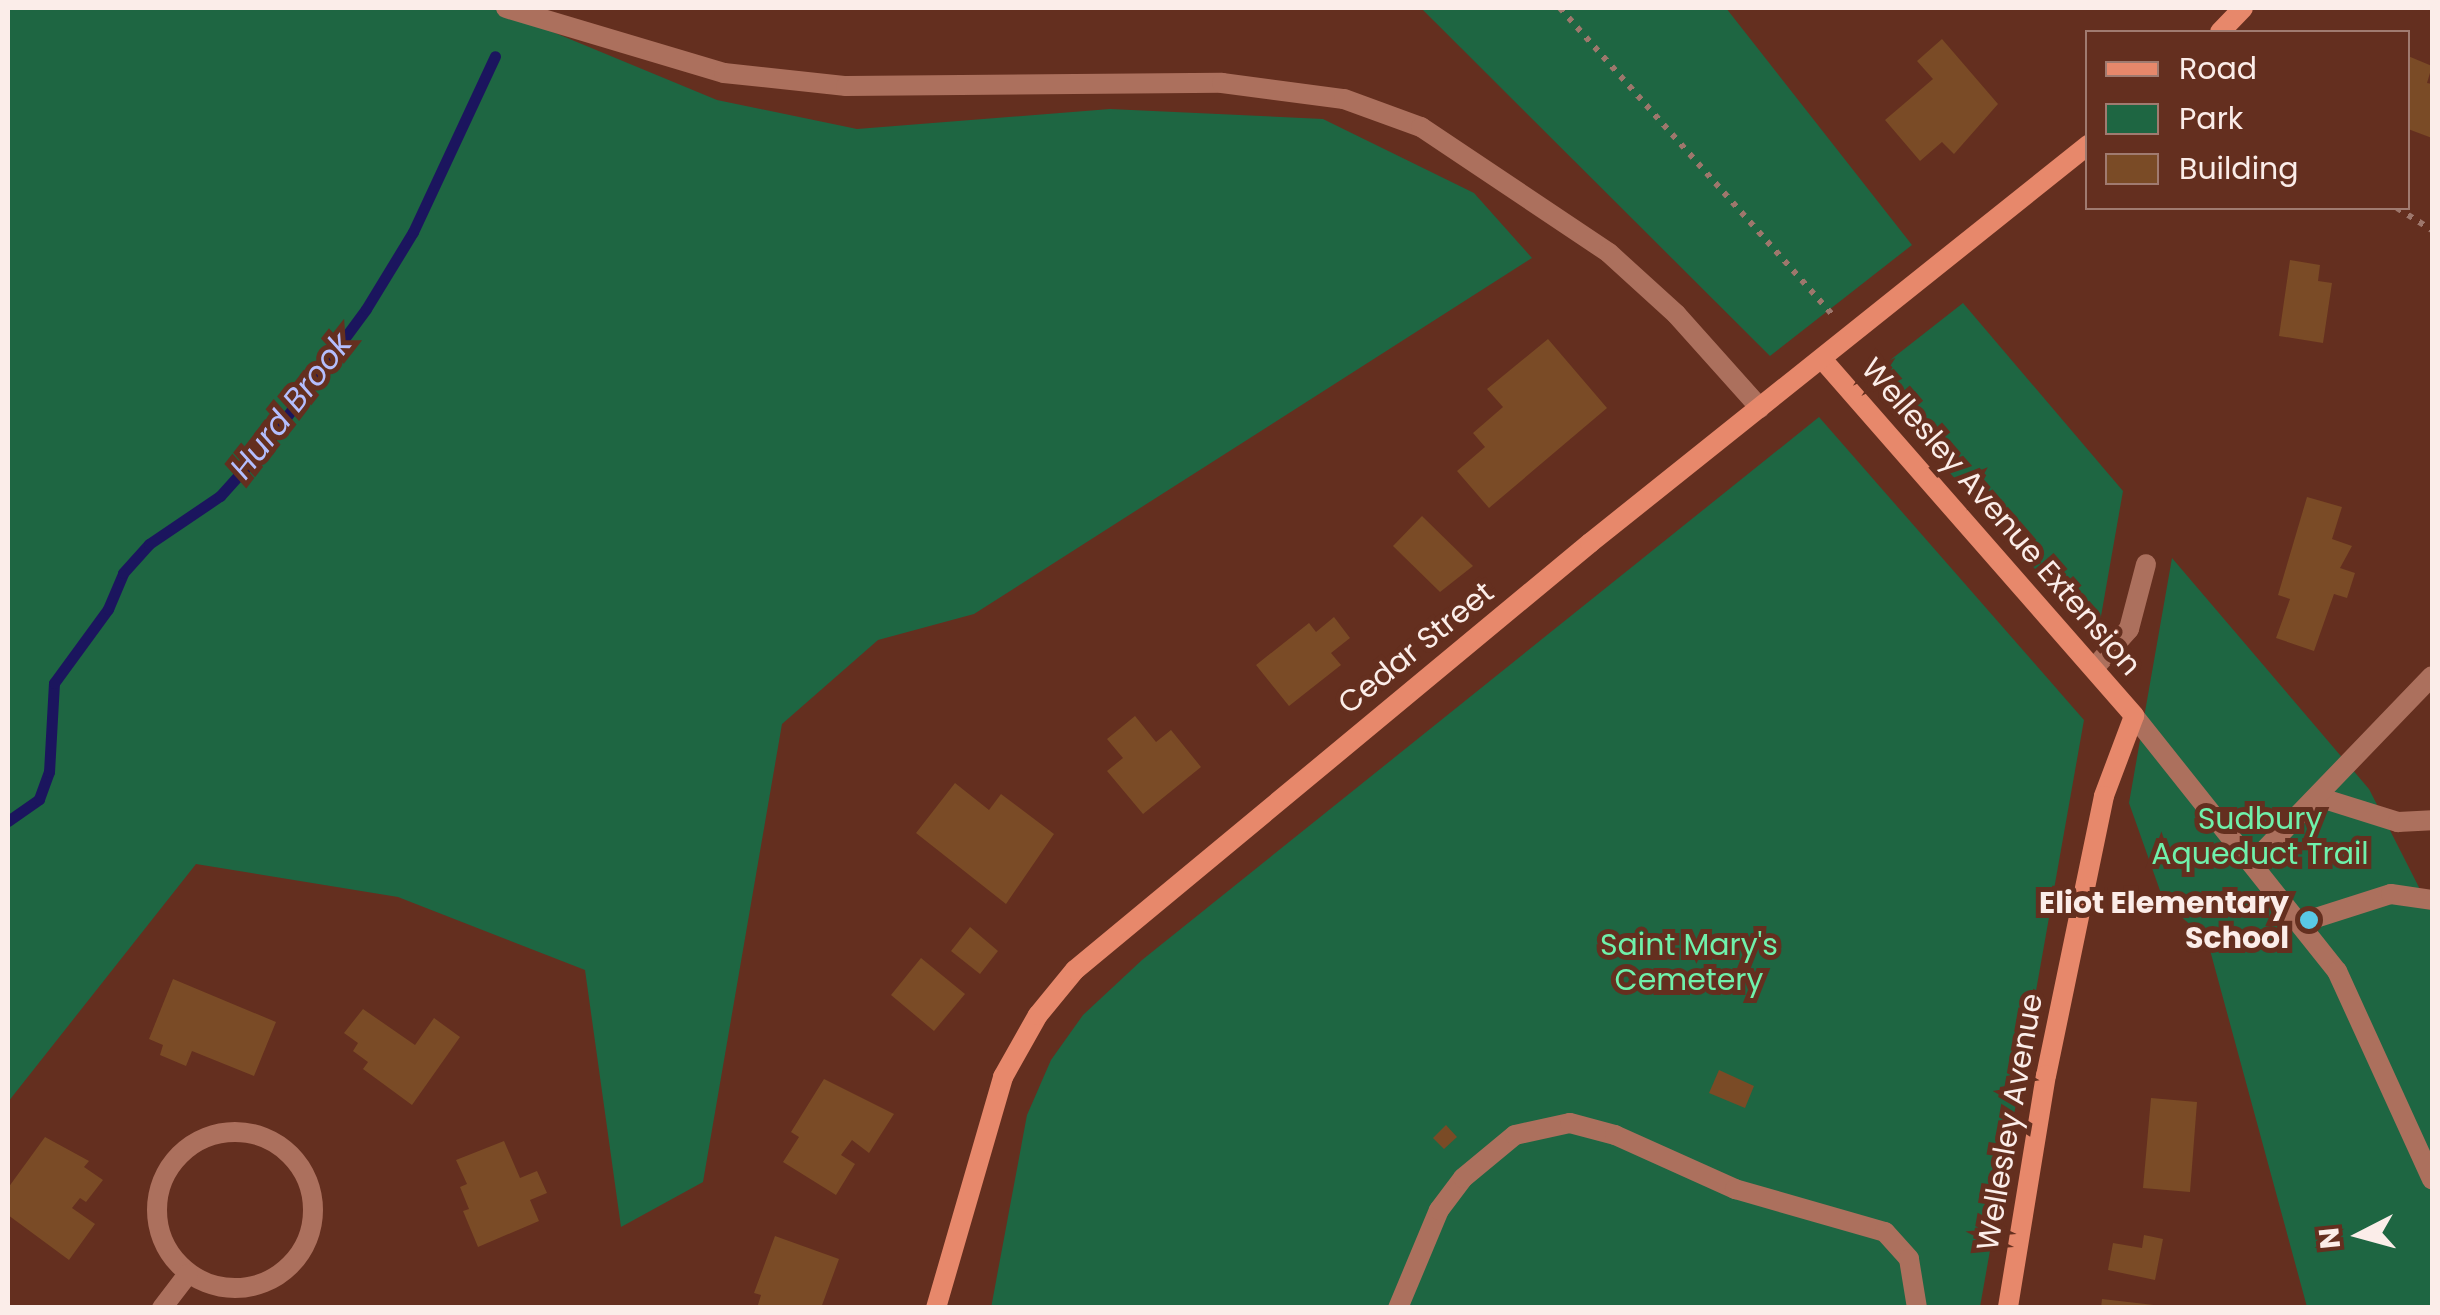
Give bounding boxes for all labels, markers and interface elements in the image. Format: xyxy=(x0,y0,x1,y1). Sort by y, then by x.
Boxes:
legend xyxy=(2085,30,2410,210)
text: Road xyxy=(2179,47,2257,90)
text: Park xyxy=(2179,97,2243,140)
text: Building xyxy=(2179,147,2299,190)
water label: Hurd Brook xyxy=(222,325,360,487)
street label: Wellesley Avenue Extension xyxy=(1853,351,2149,683)
street label: Cedar Street xyxy=(1331,574,1501,722)
park label: Sudbury Aqueduct Trail xyxy=(2151,801,2369,872)
place label: Eliot Elementary School xyxy=(2039,885,2289,956)
marker: Eliot Elementary School xyxy=(2298,909,2320,931)
park label: Saint Mary's Cemetery xyxy=(1600,927,1778,998)
street label: Wellesley Avenue xyxy=(1970,991,2050,1253)
north arrow xyxy=(2310,1185,2410,1285)
text: N xyxy=(2309,1226,2350,1251)

